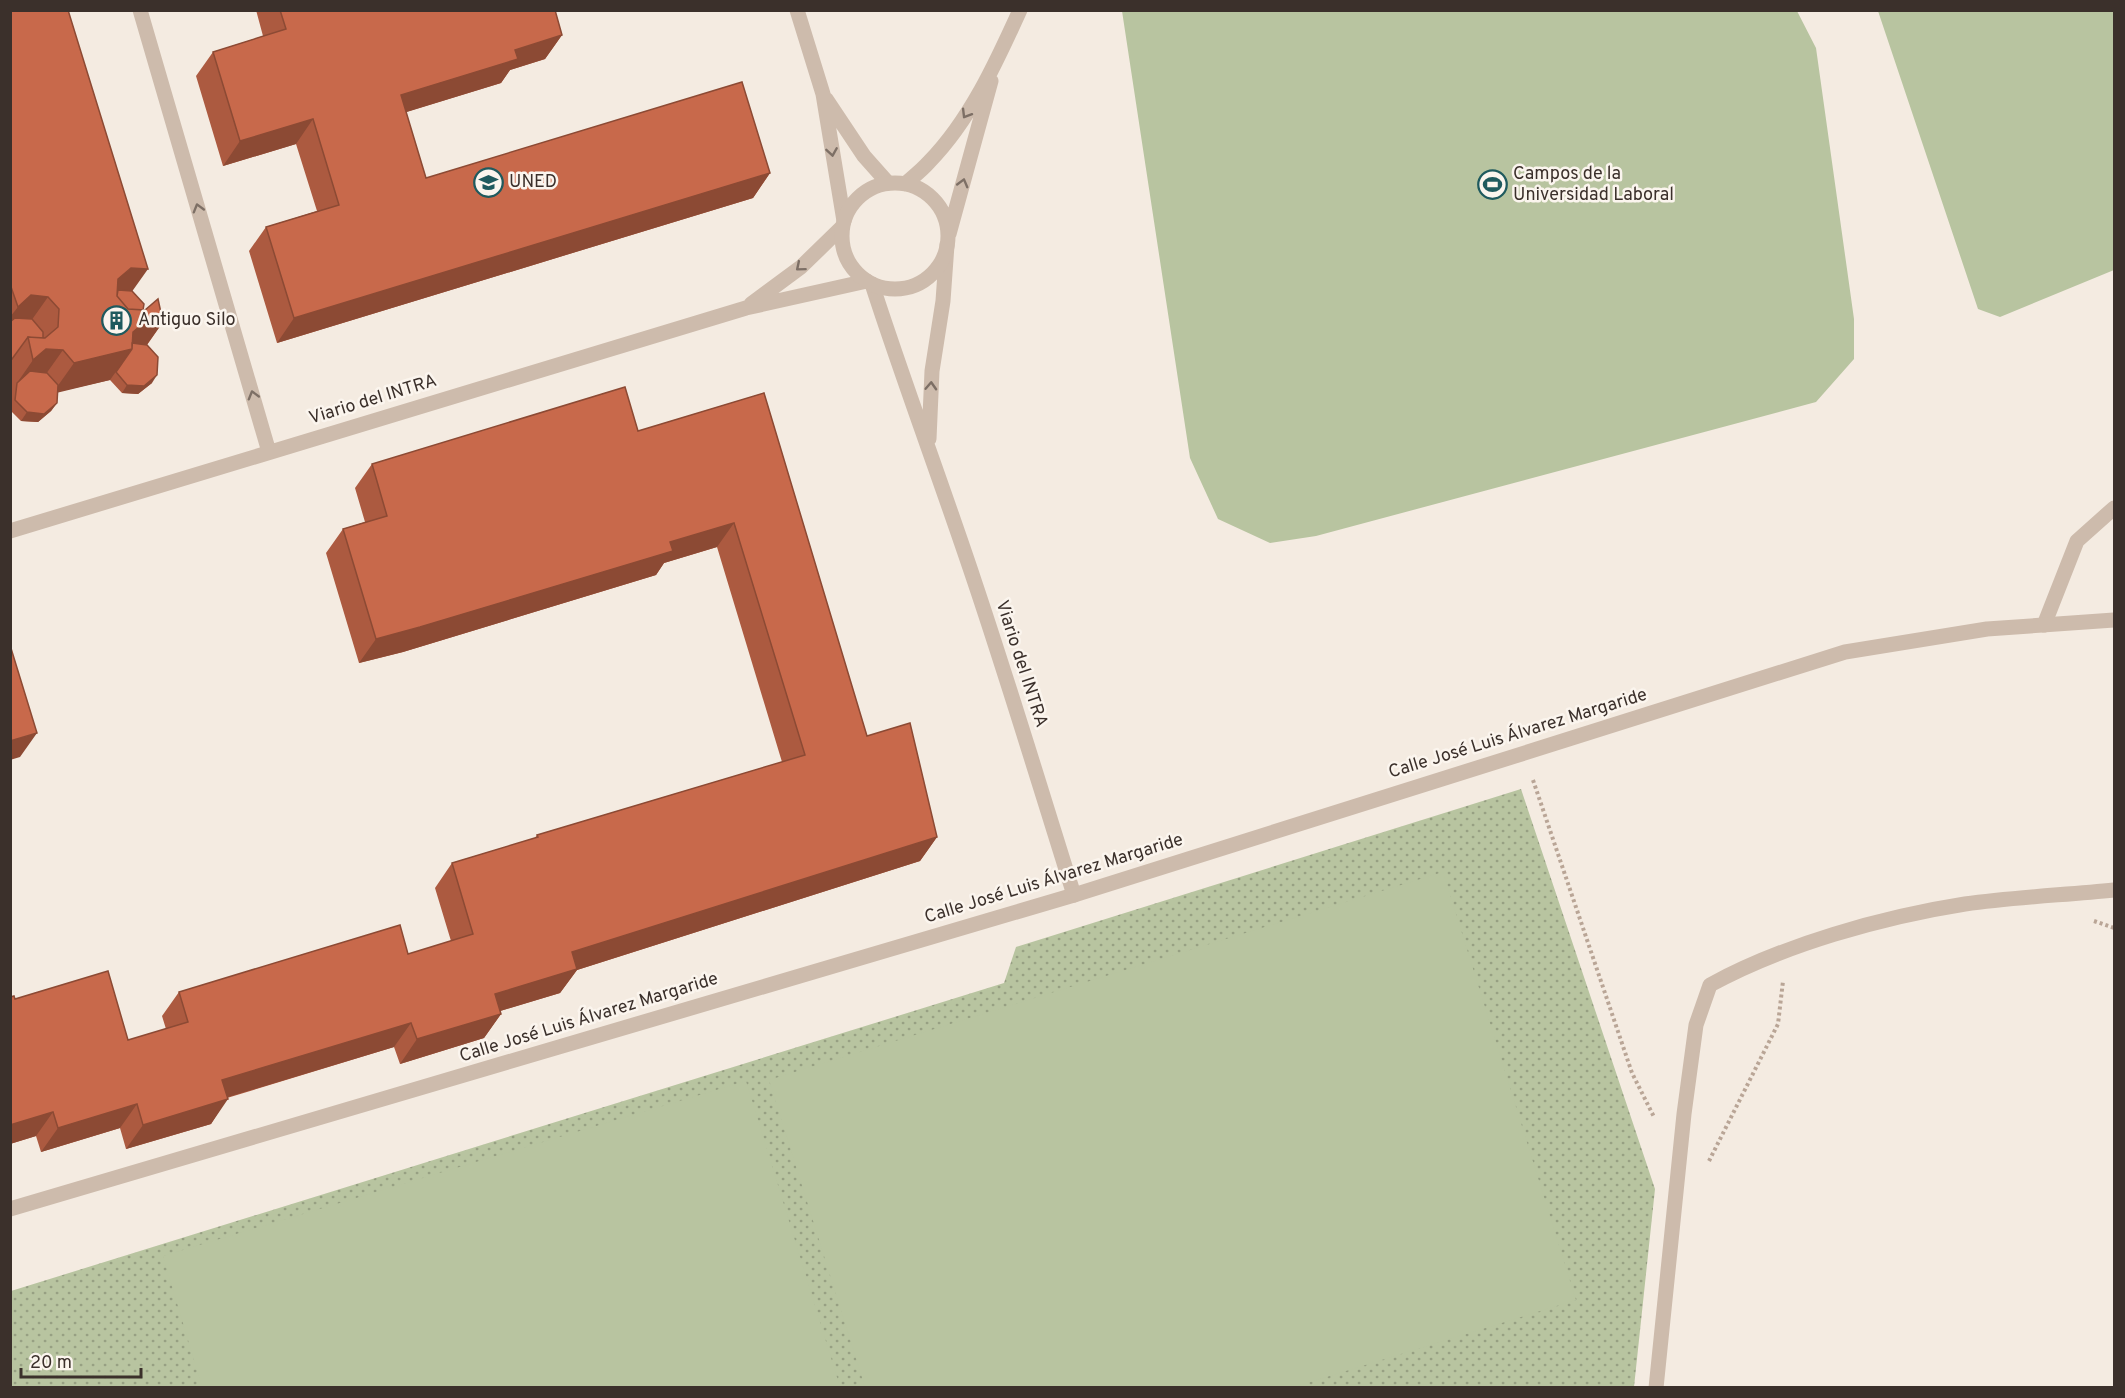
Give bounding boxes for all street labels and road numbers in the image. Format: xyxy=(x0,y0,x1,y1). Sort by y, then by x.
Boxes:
street label: Viario del INTRA xyxy=(306,370,440,430)
street label: Viario del INTRA xyxy=(990,597,1052,731)
street label: Calle José Luis Álvarez Margaride xyxy=(1385,682,1650,784)
street label: Calle José Luis Álvarez Margaride xyxy=(921,827,1186,929)
street label: Calle José Luis Álvarez Margaride xyxy=(456,966,721,1068)

